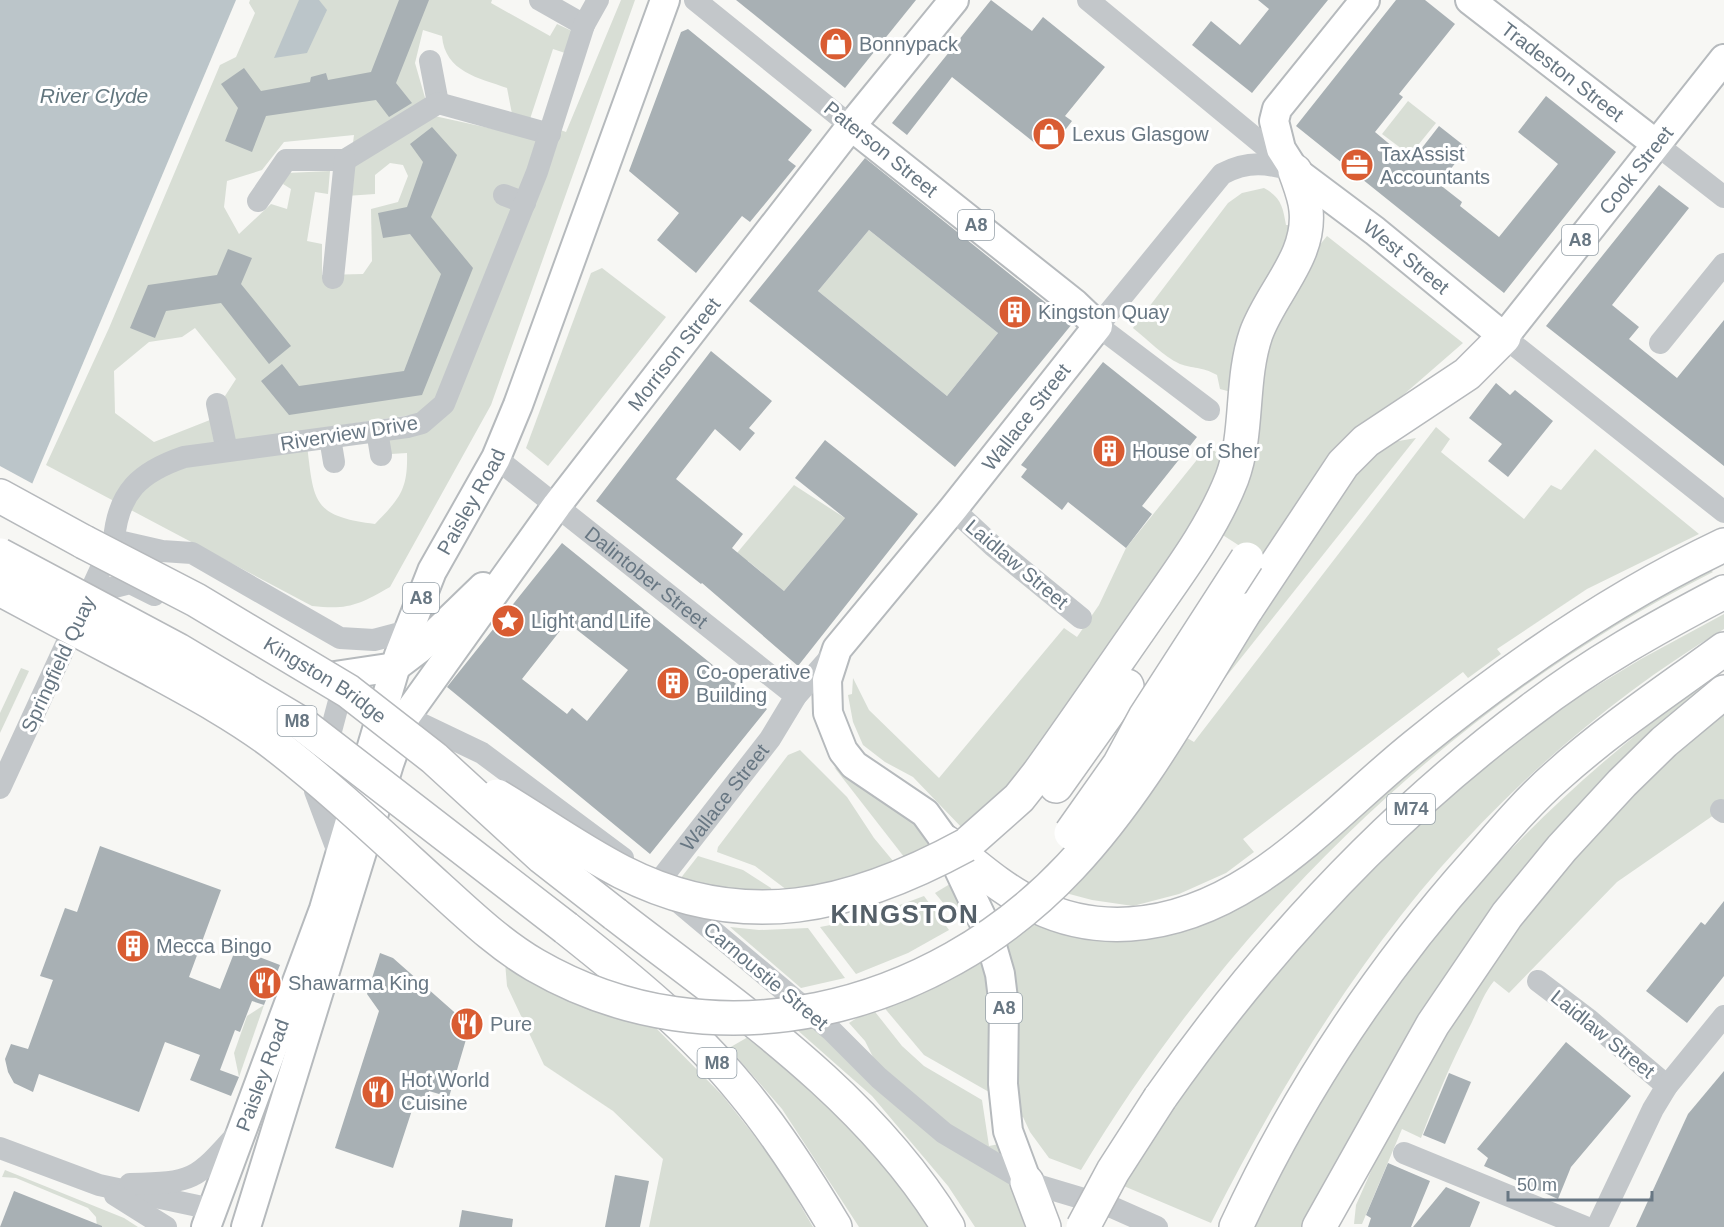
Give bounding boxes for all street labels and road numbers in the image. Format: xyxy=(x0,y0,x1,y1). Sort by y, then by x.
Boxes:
street label: Tradeston Street xyxy=(1497,18,1628,126)
street label: Paterson Street xyxy=(820,97,942,202)
street label: Cook Street xyxy=(1595,122,1678,219)
road number: A8 xyxy=(958,210,994,240)
street label: West Street xyxy=(1359,215,1454,299)
road number: A8 xyxy=(1562,225,1598,255)
street label: Morrison Street xyxy=(623,293,725,415)
street label: Wallace Street xyxy=(978,359,1075,475)
street label: Riverview Drive xyxy=(279,411,419,455)
street label: Paisley Road xyxy=(433,446,510,558)
street label: Laidlaw Street xyxy=(961,515,1073,613)
street label: Dalintober Street xyxy=(581,522,712,633)
road number: A8 xyxy=(403,583,439,613)
street label: Springfield Quay xyxy=(17,592,99,736)
street label: Kingston Bridge xyxy=(260,632,391,728)
road number: M8 xyxy=(278,706,316,736)
street label: Wallace Street xyxy=(676,739,773,855)
road number: M74 xyxy=(1387,794,1435,824)
street label: Carnoustie Street xyxy=(699,918,833,1035)
street label: Laidlaw Street xyxy=(1547,986,1660,1083)
road number: A8 xyxy=(986,993,1022,1023)
street label: Paisley Road xyxy=(232,1016,293,1134)
road number: M8 xyxy=(698,1048,736,1078)

